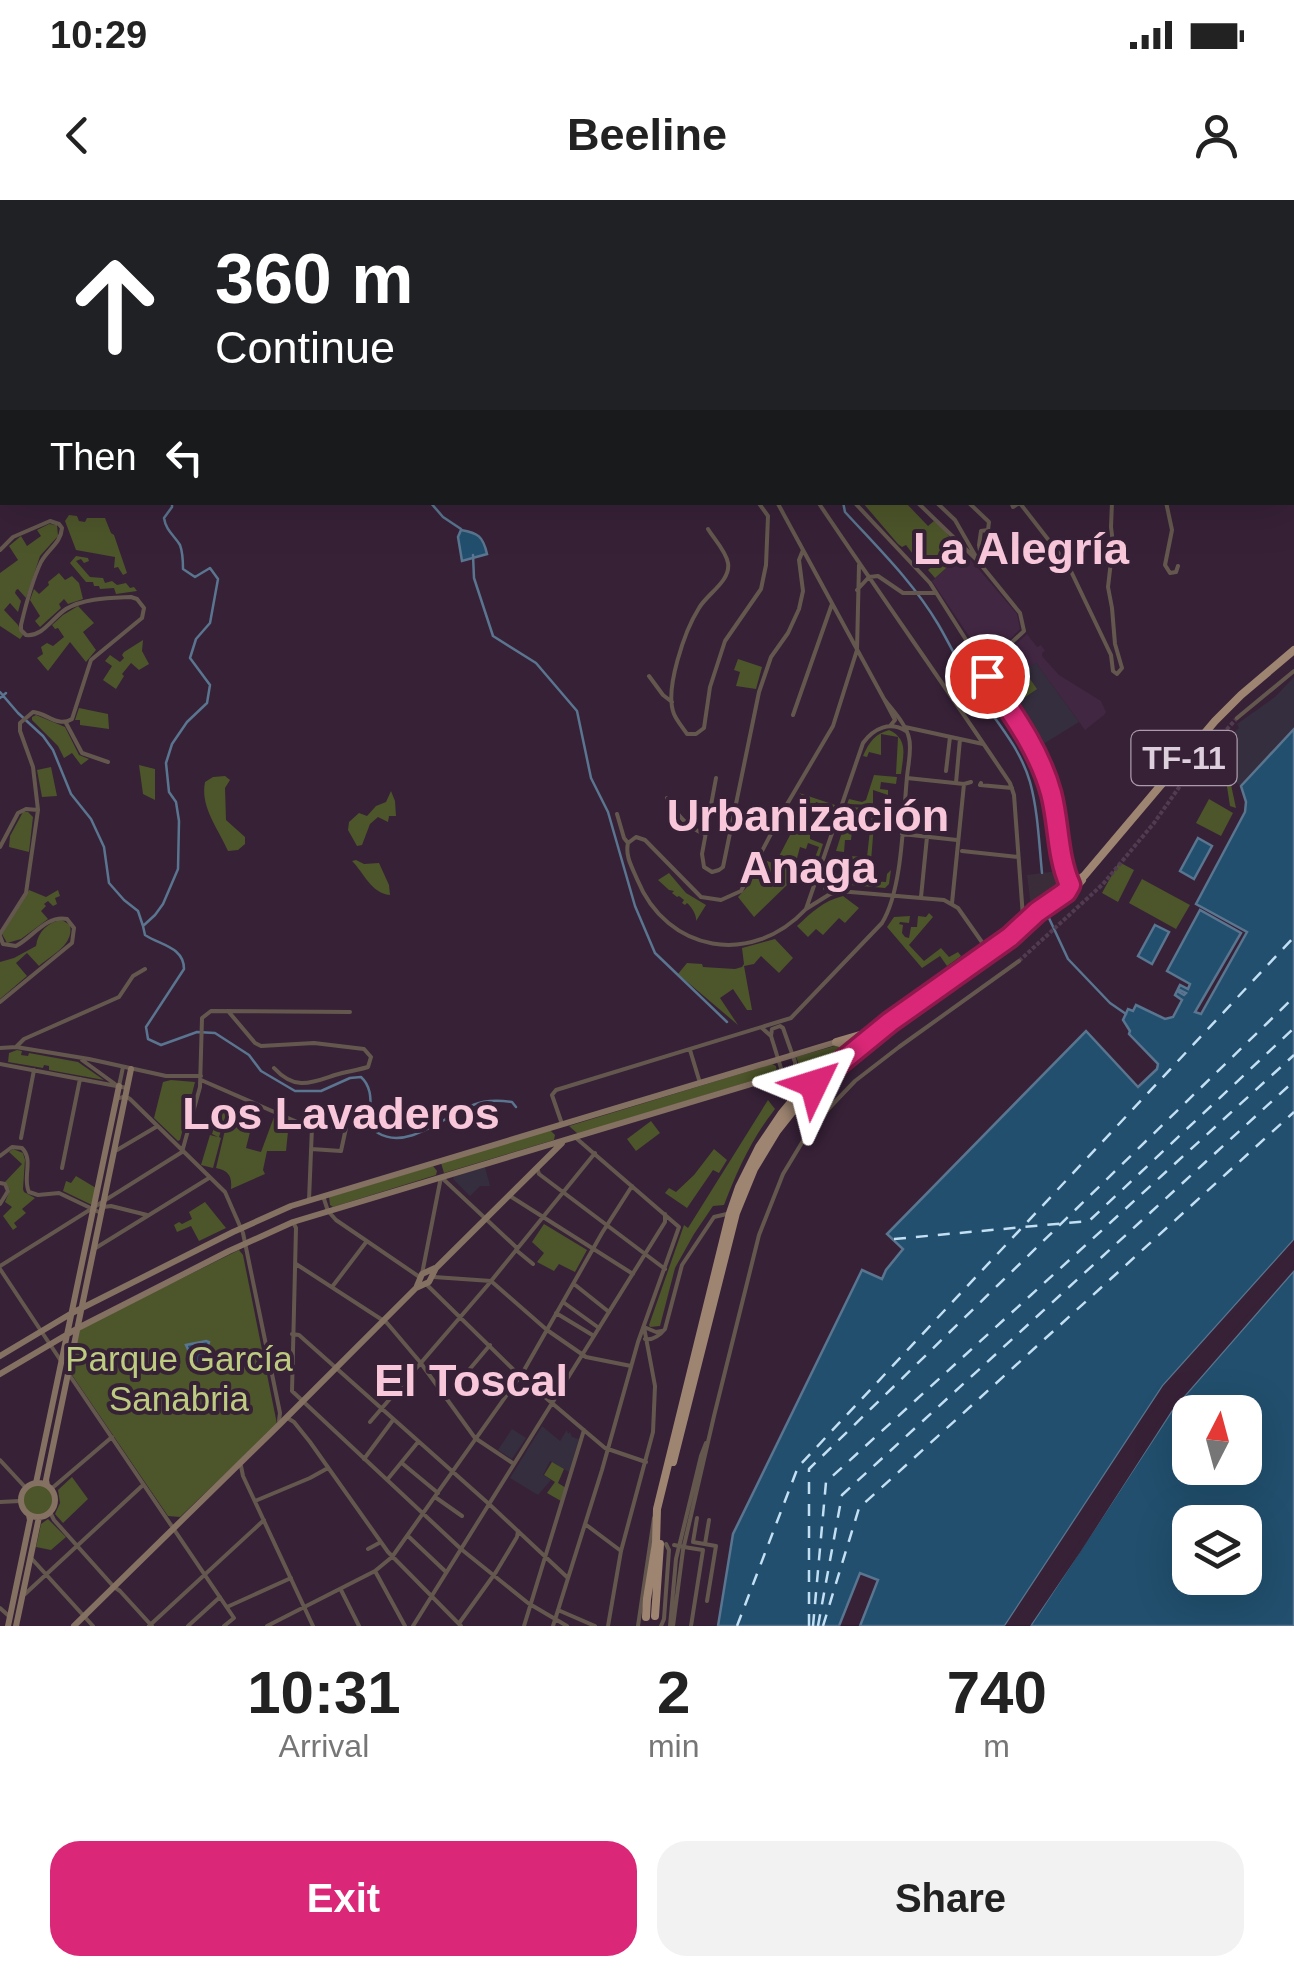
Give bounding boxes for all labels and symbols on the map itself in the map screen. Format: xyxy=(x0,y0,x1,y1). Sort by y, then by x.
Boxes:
district label: La Alegría xyxy=(913,523,1130,574)
pin xyxy=(945,634,1030,719)
road number: TF-11 xyxy=(1132,731,1236,785)
district label: Urbanización Anaga xyxy=(667,790,949,893)
position arrow xyxy=(762,1032,866,1136)
district label: Los Lavaderos xyxy=(182,1088,500,1139)
park label: Parque García Sanabria xyxy=(65,1339,293,1418)
district label: El Toscal xyxy=(374,1355,568,1406)
north arrow xyxy=(1172,1395,1262,1485)

